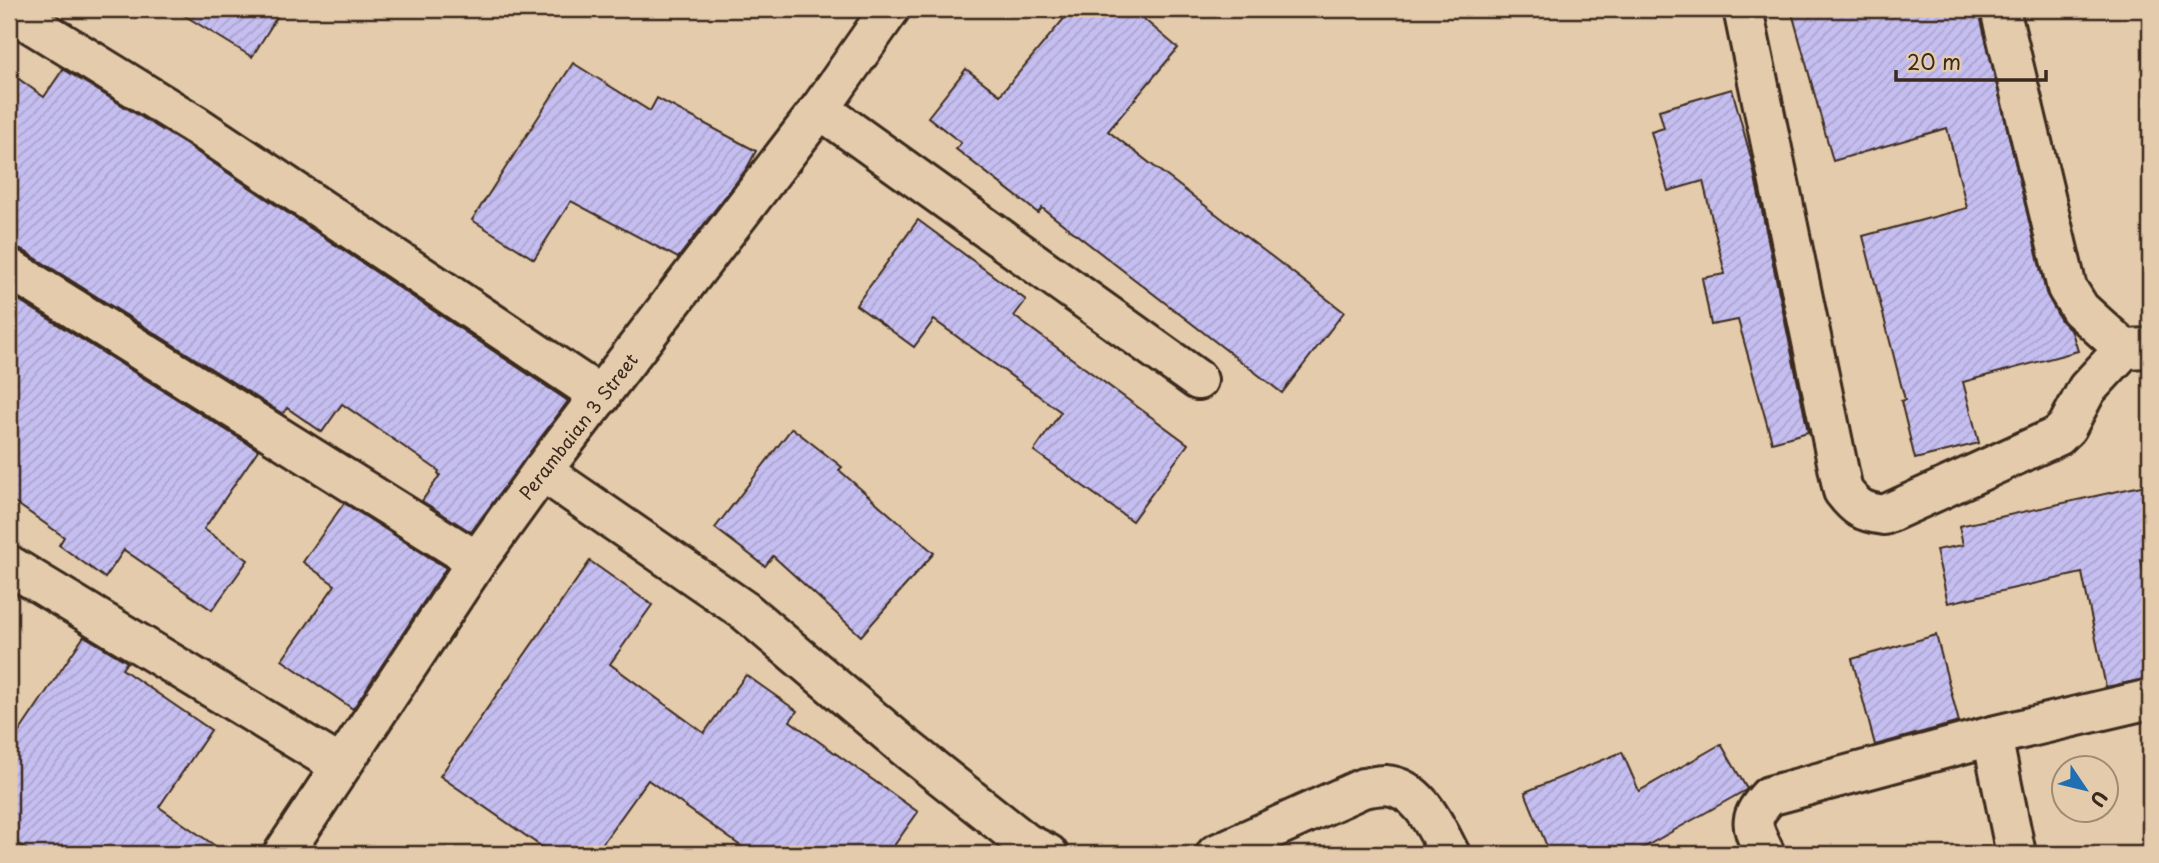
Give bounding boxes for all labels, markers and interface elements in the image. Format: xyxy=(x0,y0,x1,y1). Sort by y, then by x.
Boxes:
scale bar xyxy=(1896,38,2047,82)
text: 20 m xyxy=(1907,45,1961,77)
street label: Perambaian 3 Street xyxy=(512,347,644,505)
north arrow xyxy=(2050,754,2120,824)
text: U xyxy=(2084,785,2115,813)

